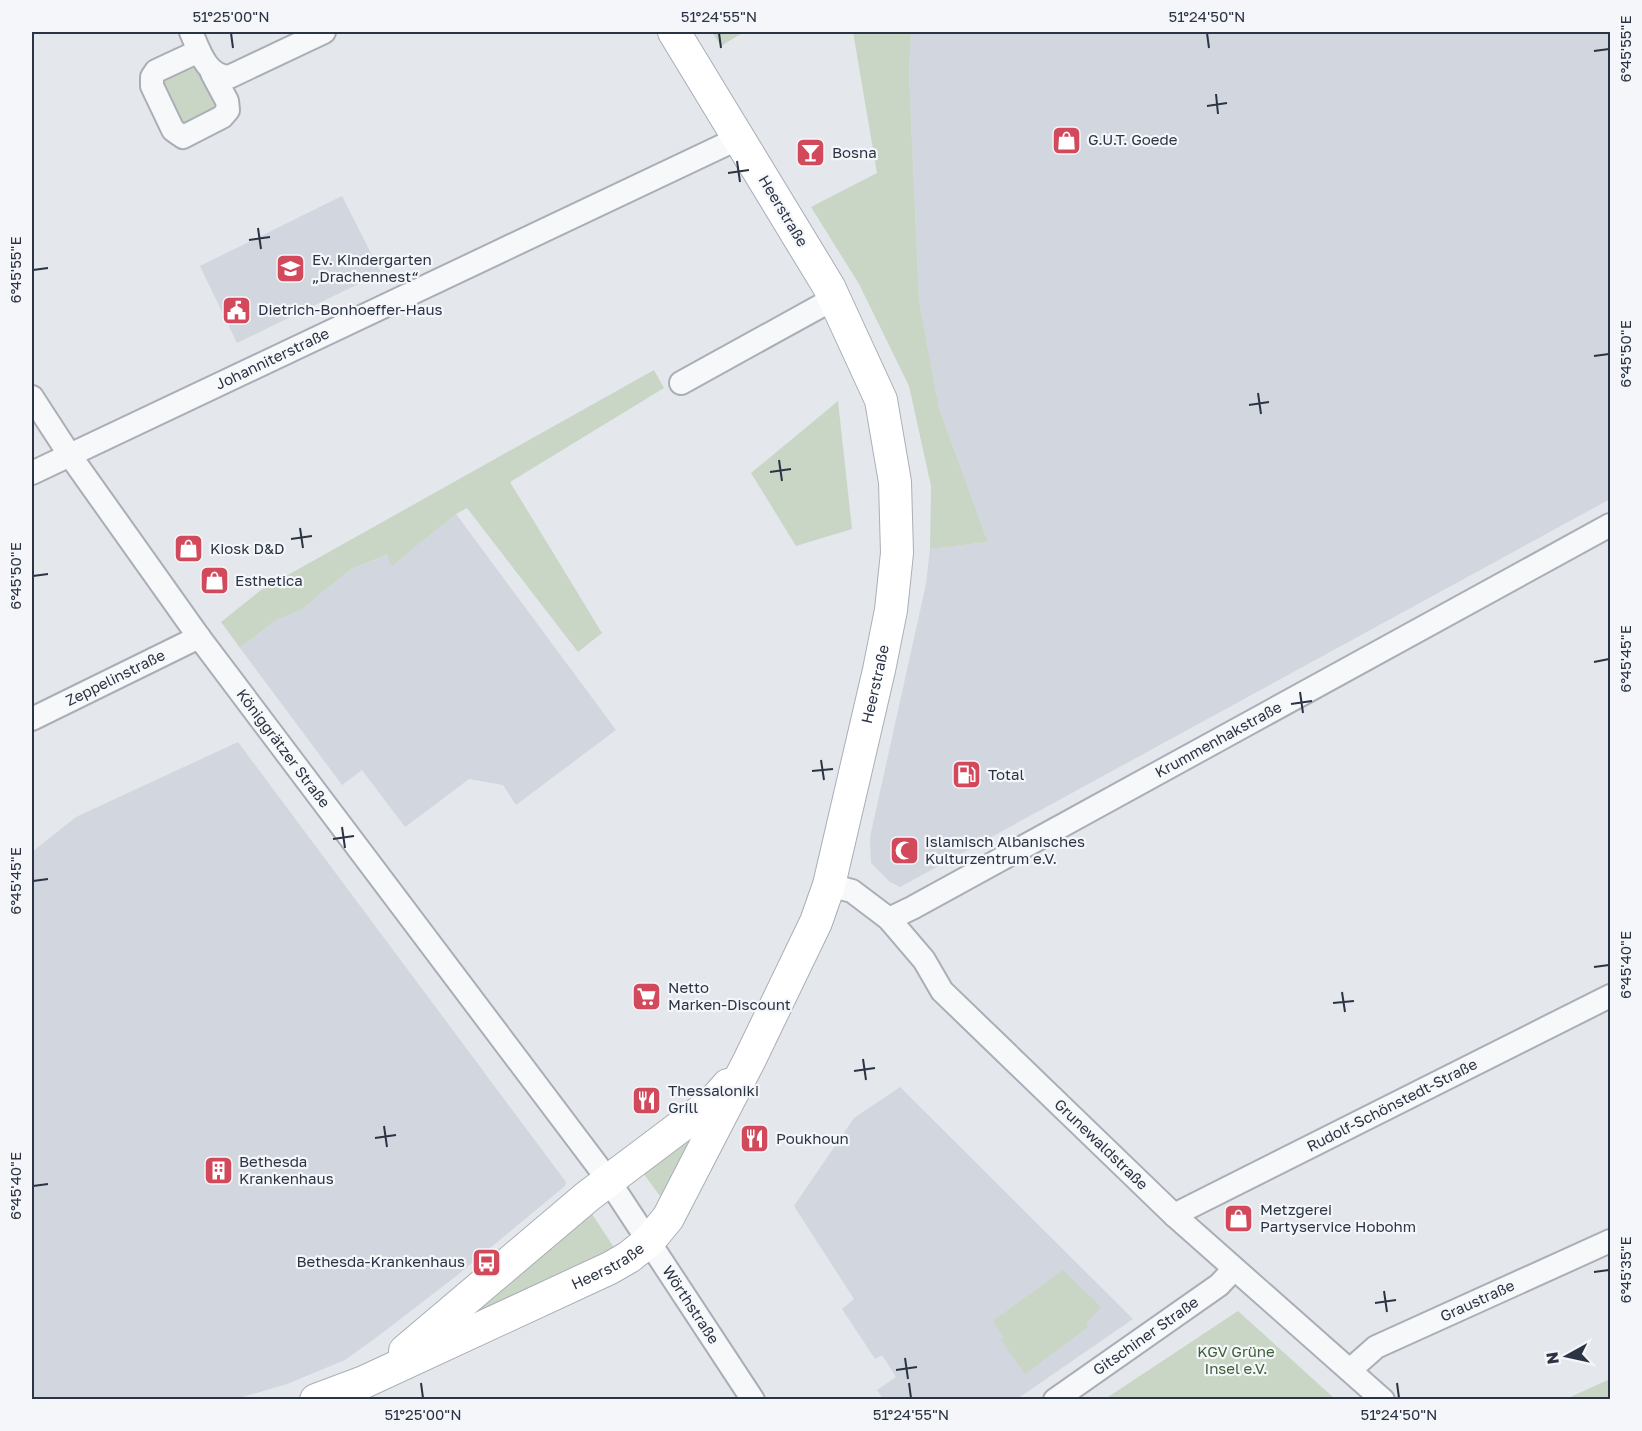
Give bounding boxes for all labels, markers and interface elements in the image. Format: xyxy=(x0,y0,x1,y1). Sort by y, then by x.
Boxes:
text: 51°25'00"N xyxy=(192,7,270,25)
text: 51°24'55"N xyxy=(681,7,757,25)
text: 51°24'50"N xyxy=(1168,7,1246,25)
text: 6°45'55"E xyxy=(1616,15,1634,83)
shop icon: G.U.T. Goede xyxy=(1051,124,1083,156)
place label: G.U.T. Goede xyxy=(1088,130,1178,148)
bar icon: Bosna xyxy=(795,137,827,169)
place label: Bosna xyxy=(832,143,877,161)
street label: Heerstraße xyxy=(755,171,812,250)
text: 6°45'55"E xyxy=(6,236,24,304)
place label: Ev. Kindergarten „Drachennest“ xyxy=(312,250,432,285)
school or university icon: Ev. Kindergarten „Drachennest“ xyxy=(275,253,307,285)
public building icon: Dietrich-Bonhoeffer-Haus xyxy=(221,294,253,326)
place label: Dietrich-Bonhoeffer-Haus xyxy=(258,300,442,318)
text: 6°45'50"E xyxy=(1616,320,1634,388)
street label: Johanniterstraße xyxy=(212,323,332,393)
shop icon: Kiosk D&D xyxy=(173,533,205,565)
place label: Kiosk D&D xyxy=(210,539,285,557)
text: 6°45'50"E xyxy=(6,542,24,610)
shop icon: Esthetica xyxy=(198,565,230,597)
place label: Esthetica xyxy=(235,571,303,589)
text: 6°45'45"E xyxy=(1616,625,1634,693)
street label: Heerstraße xyxy=(857,643,892,725)
street label: Zeppelinstraße xyxy=(63,645,168,709)
street label: Königgrätzer Straße xyxy=(233,685,335,811)
street label: Krummenhakstraße xyxy=(1152,697,1285,781)
fuel station icon: Total xyxy=(951,759,983,791)
place label: Total xyxy=(988,765,1024,783)
place label: Islamisch Albanisches Kulturzentrum e.V. xyxy=(925,832,1085,867)
mosque icon: Islamisch Albanisches Kulturzentrum e.V. xyxy=(888,835,920,867)
text: 6°45'45"E xyxy=(6,847,24,915)
text: 6°45'40"E xyxy=(1616,931,1634,999)
place label: Netto Marken-Discount xyxy=(668,978,791,1013)
supermarket icon: Netto Marken-Discount xyxy=(631,981,663,1013)
street label: Rudolf-Schönstedt-Straße xyxy=(1303,1054,1480,1155)
place label: Thessaloniki Grill xyxy=(668,1081,759,1116)
restaurant icon: Thessaloniki Grill xyxy=(631,1084,663,1116)
street label: Grunewaldstraße xyxy=(1051,1095,1152,1193)
restaurant icon: Poukhoun xyxy=(739,1123,771,1155)
place label: Poukhoun xyxy=(776,1129,849,1147)
text: 6°45'40"E xyxy=(6,1152,24,1220)
place label: Bethesda Krankenhaus xyxy=(239,1152,334,1187)
building icon: Bethesda Krankenhaus xyxy=(202,1155,234,1187)
place label: Metzgerei Partyservice Hobohm xyxy=(1260,1200,1416,1235)
shop icon: Metzgerei Partyservice Hobohm xyxy=(1223,1203,1255,1235)
text: 6°45'35"E xyxy=(1616,1236,1634,1304)
street label: Heerstraße xyxy=(568,1239,647,1293)
bus stop icon: Bethesda-Krankenhaus xyxy=(470,1246,502,1278)
place label: Bethesda-Krankenhaus xyxy=(296,1252,465,1270)
street label: Wörthstraße xyxy=(659,1262,724,1347)
street label: Graustraße xyxy=(1437,1275,1517,1325)
street label: Gitschiner Straße xyxy=(1089,1292,1202,1379)
north arrow xyxy=(1537,1326,1597,1386)
park label: KGV Grüne Insel e.V. xyxy=(1197,1342,1275,1377)
text: N xyxy=(1541,1351,1563,1366)
text: 51°25'00"N xyxy=(384,1405,462,1423)
text: 51°24'55"N xyxy=(873,1405,949,1423)
text: 51°24'50"N xyxy=(1360,1405,1438,1423)

